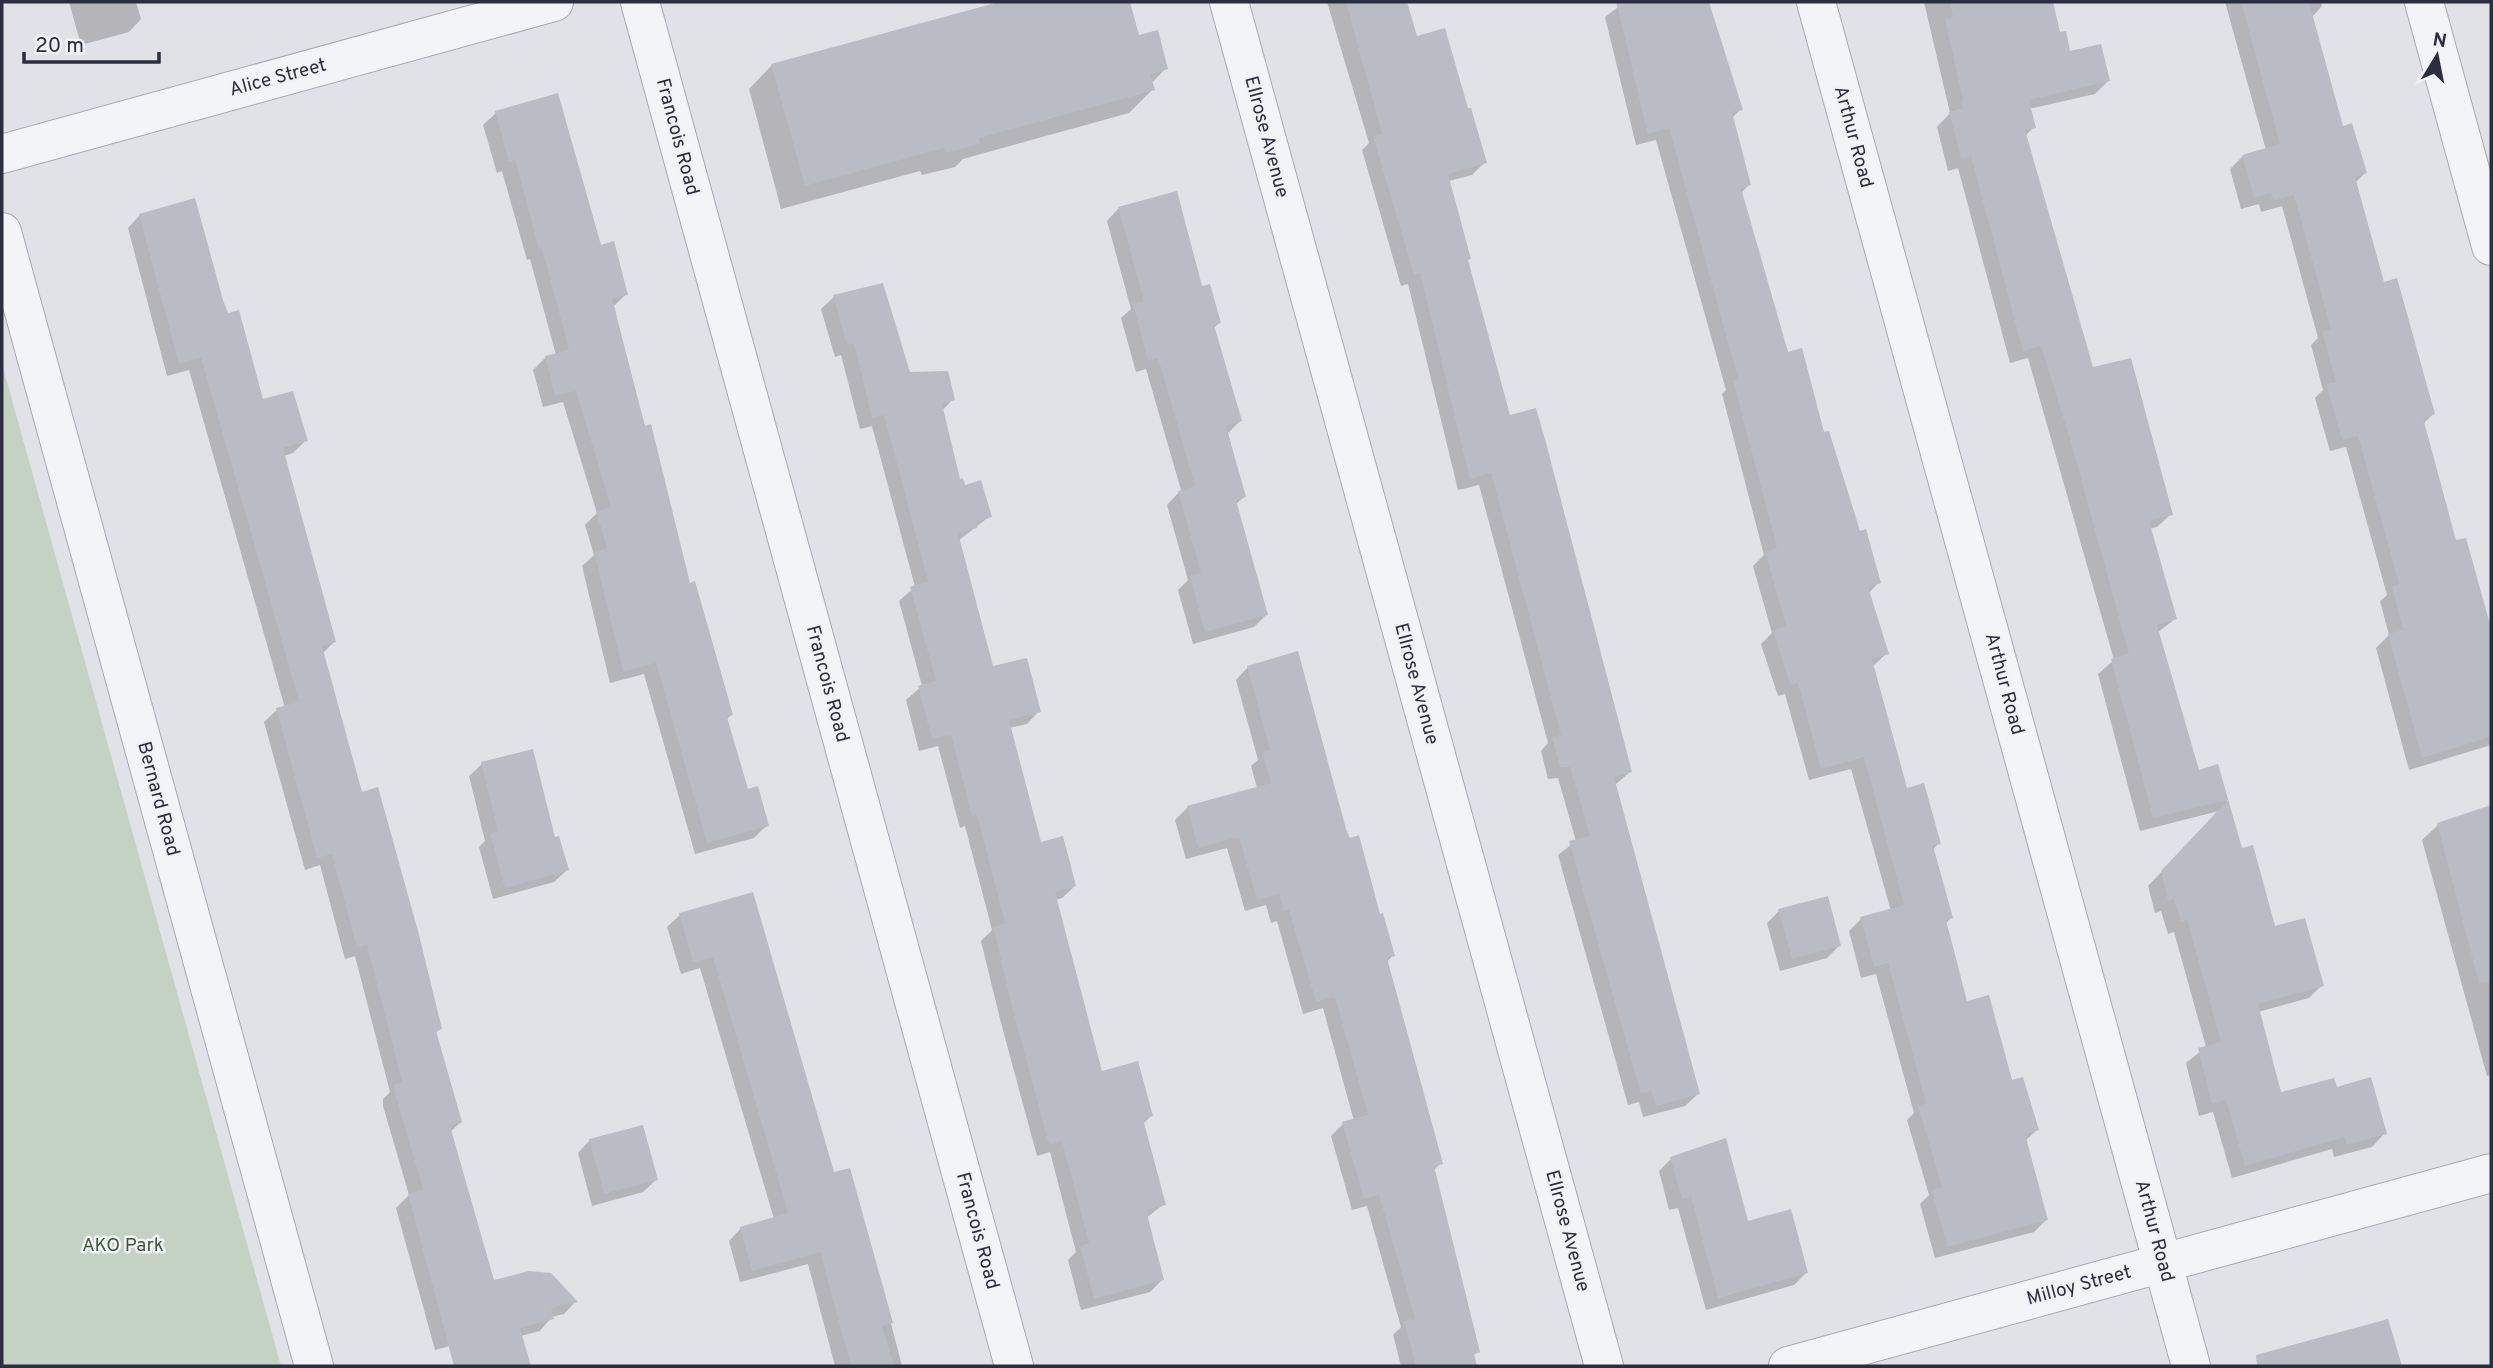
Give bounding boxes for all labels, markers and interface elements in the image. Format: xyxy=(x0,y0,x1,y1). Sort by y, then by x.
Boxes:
scale bar xyxy=(24,21,159,65)
north arrow xyxy=(2402,21,2472,91)
text: N xyxy=(2431,28,2448,54)
text: 20 m xyxy=(35,33,84,60)
street label: Alice Street xyxy=(227,54,329,102)
street label: Ellrose Avenue xyxy=(1238,74,1294,200)
street label: Francois Road xyxy=(650,76,704,198)
street label: Arthur Road xyxy=(1828,83,1878,191)
street label: Ellrose Avenue xyxy=(1388,621,1444,747)
street label: Francois Road xyxy=(800,623,854,745)
street label: Arthur Road xyxy=(1979,630,2029,738)
street label: Bernard Road xyxy=(131,739,185,859)
street label: Ellrose Avenue xyxy=(1539,1168,1595,1294)
street label: Francois Road xyxy=(950,1170,1004,1292)
street label: Arthur Road xyxy=(2129,1177,2179,1285)
park label: AKO Park xyxy=(82,1234,164,1258)
street label: Milloy Street xyxy=(2024,1261,2134,1311)

